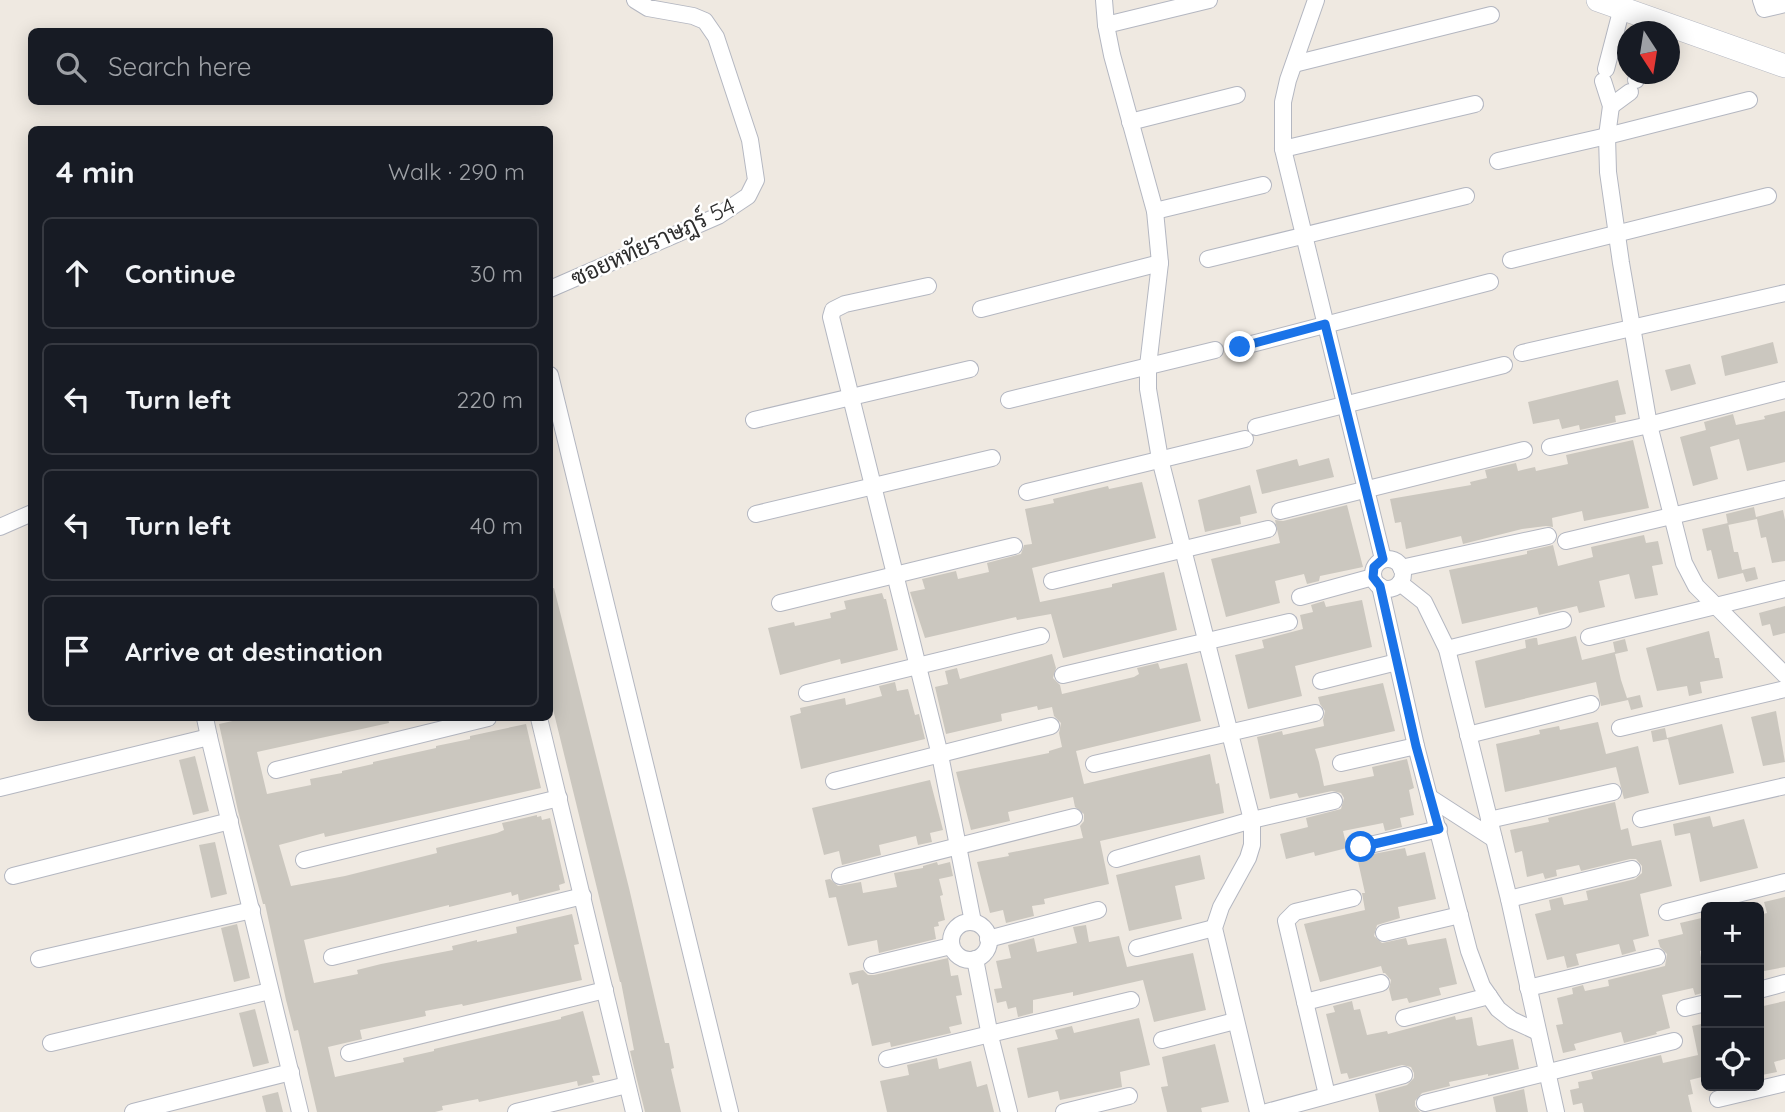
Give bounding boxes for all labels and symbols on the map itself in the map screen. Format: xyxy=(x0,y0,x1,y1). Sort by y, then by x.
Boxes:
north arrow xyxy=(1617,21,1680,84)
street label: ซอยหทัยราษฎร์ 54 xyxy=(566,190,740,294)
route end xyxy=(1224,331,1255,362)
route start xyxy=(1345,831,1376,862)

